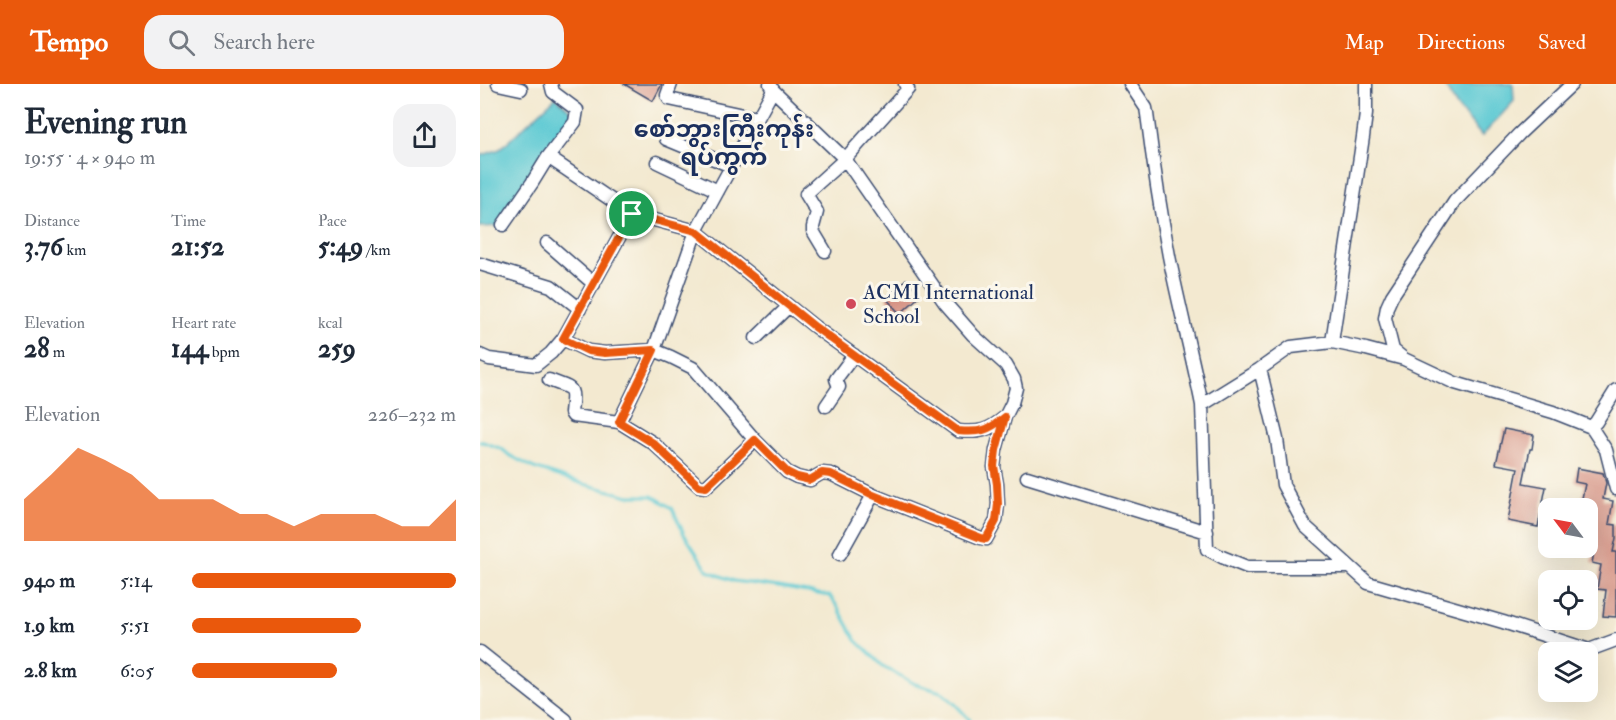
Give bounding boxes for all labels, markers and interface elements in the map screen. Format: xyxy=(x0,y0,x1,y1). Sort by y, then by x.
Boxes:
search box xyxy=(144,15,564,69)
text: Tempo xyxy=(30,25,108,60)
icon: search xyxy=(165,26,198,59)
text: Search here xyxy=(213,28,315,56)
text: Map xyxy=(1344,29,1384,56)
text: Directions xyxy=(1417,29,1505,56)
text: Saved xyxy=(1538,29,1586,56)
text: Evening run xyxy=(24,102,187,143)
button: share xyxy=(393,104,456,167)
district label: စော်ဘွားကြီးကုန်း ရပ်ကွက် xyxy=(634,113,814,176)
text: 19:55 · 4 × 940 m xyxy=(24,145,155,170)
pin xyxy=(606,188,657,239)
icon: arrive xyxy=(615,197,648,230)
text: Distance xyxy=(24,211,80,231)
text: Time xyxy=(171,211,206,231)
text: Pace xyxy=(318,211,347,231)
text: 3.76 xyxy=(24,231,63,263)
text: 21:52 xyxy=(171,231,224,263)
text: 5:49 xyxy=(318,231,363,263)
text: km xyxy=(63,240,86,260)
text: /km xyxy=(363,240,391,260)
place label: ACMI International School xyxy=(862,279,1035,330)
marker: ACMI International School xyxy=(844,297,858,311)
text: Elevation xyxy=(24,313,85,333)
text: Heart rate xyxy=(171,313,236,333)
text: kcal xyxy=(318,313,343,333)
text: 28 xyxy=(24,333,49,365)
text: 144 xyxy=(171,333,208,365)
text: 259 xyxy=(318,333,356,365)
text: m xyxy=(49,342,65,362)
text: bpm xyxy=(208,342,240,362)
text: Elevation xyxy=(24,402,100,427)
text: 226–232 m xyxy=(368,402,456,427)
north arrow xyxy=(1538,498,1598,558)
map controls xyxy=(1538,498,1598,702)
text: 940 m xyxy=(24,568,75,593)
text: 5:14 xyxy=(120,568,152,593)
button: locate xyxy=(1538,570,1598,630)
text: 1.9 km xyxy=(24,613,75,638)
text: 5:51 xyxy=(120,613,150,638)
button: layers xyxy=(1538,642,1598,702)
text: 2.8 km xyxy=(24,658,77,683)
text: 6:05 xyxy=(120,658,154,683)

